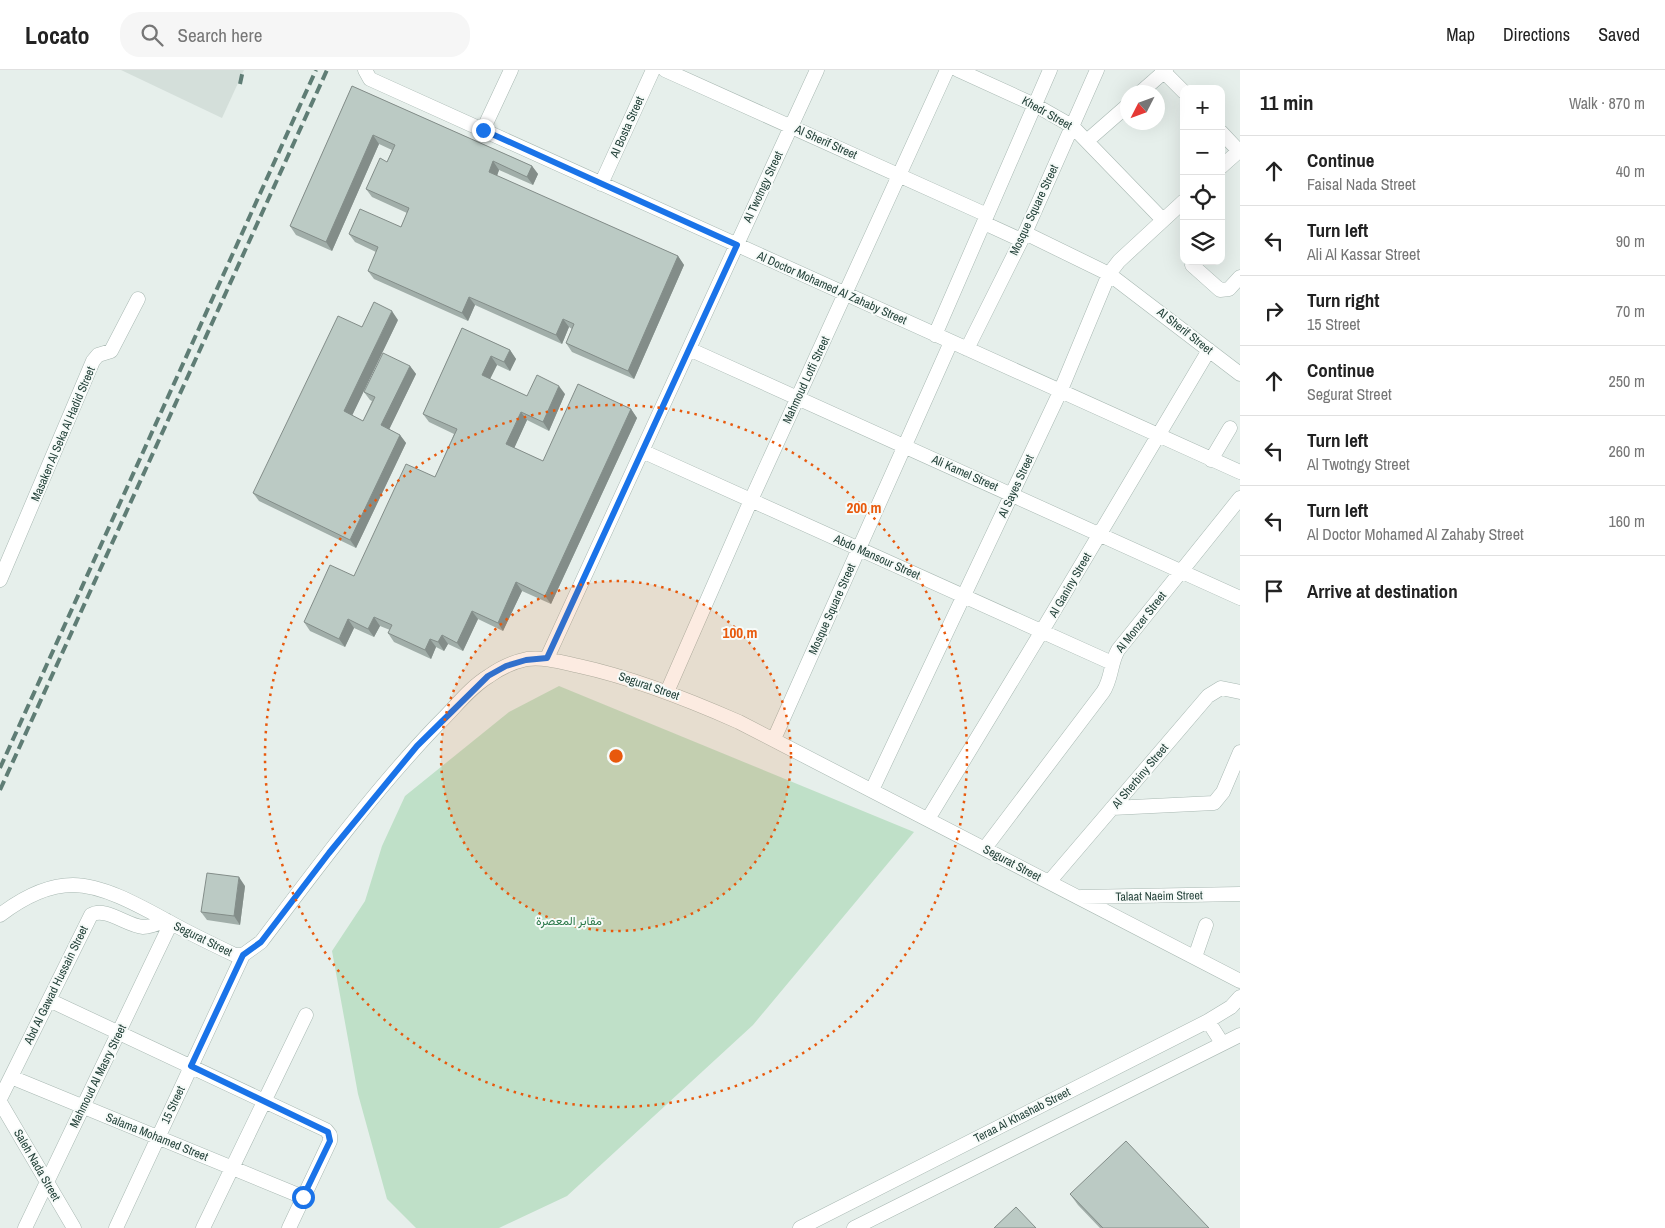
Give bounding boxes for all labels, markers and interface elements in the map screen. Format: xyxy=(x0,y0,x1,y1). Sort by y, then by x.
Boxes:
search box xyxy=(120,12,470,57)
text: Locato xyxy=(25,19,90,51)
icon: search xyxy=(138,21,166,49)
text: Search here xyxy=(178,22,262,48)
text: Map xyxy=(1446,22,1475,47)
text: Directions xyxy=(1503,22,1570,47)
text: Saved xyxy=(1598,22,1640,47)
north arrow xyxy=(1120,85,1165,130)
map controls xyxy=(1180,85,1225,265)
button: + xyxy=(1180,85,1225,130)
text: 11 min xyxy=(1260,88,1314,117)
text: Walk · 870 m xyxy=(1569,92,1645,114)
street label: Khedr Street xyxy=(1019,93,1075,134)
street label: Al Bosta Street xyxy=(606,94,648,161)
route end xyxy=(472,119,495,142)
street label: Al Sherif Street xyxy=(791,121,860,163)
button: − xyxy=(1180,130,1225,175)
text: Continue xyxy=(1307,147,1375,173)
street label: Al Twotngy Street xyxy=(739,149,787,226)
icon: ahead xyxy=(1260,157,1288,185)
text: 40 m xyxy=(1616,160,1645,182)
street label: Mosque Square Street xyxy=(1006,162,1062,258)
text: Faisal Nada Street xyxy=(1307,173,1416,195)
button: locate xyxy=(1180,175,1225,220)
text: Turn left xyxy=(1307,217,1368,243)
button: layers xyxy=(1180,220,1225,265)
icon: left xyxy=(1260,227,1288,255)
text: 90 m xyxy=(1616,230,1645,252)
text: Ali Al Kassar Street xyxy=(1307,243,1420,265)
street label: Al Doctor Mohamed Al Zahaby Street xyxy=(754,247,910,328)
text: Turn right xyxy=(1307,287,1379,313)
icon: right xyxy=(1260,297,1288,325)
text: 70 m xyxy=(1616,300,1645,322)
street label: Al Sherif Street xyxy=(1153,304,1216,358)
text: 15 Street xyxy=(1307,313,1360,335)
street label: Mahmoud Lotfi Street xyxy=(779,334,833,426)
text: Continue xyxy=(1307,357,1375,383)
street label: Masaken Al Seka Al Hadid Street xyxy=(27,364,99,504)
icon: ahead xyxy=(1260,367,1288,395)
text: 250 m xyxy=(1609,370,1645,392)
text: Segurat Street xyxy=(1307,383,1392,405)
text: Turn left xyxy=(1307,427,1368,453)
icon: left xyxy=(1260,437,1288,465)
text: 260 m xyxy=(1609,440,1645,462)
street label: Ali Kamel Street xyxy=(928,451,1001,495)
street label: Al Sayes Street xyxy=(994,452,1038,521)
text: Al Twotngy Street xyxy=(1307,453,1410,475)
text: 200 m xyxy=(847,497,881,518)
text: Turn left xyxy=(1307,497,1368,523)
icon: left xyxy=(1260,507,1288,535)
text: 160 m xyxy=(1609,510,1645,532)
text: Al Doctor Mohamed Al Zahaby Street xyxy=(1307,523,1524,545)
street label: Abdo Mansour Street xyxy=(830,530,923,583)
street label: Al Ganiny Street xyxy=(1045,550,1095,621)
street label: Mosque Square Street xyxy=(805,561,859,657)
icon: arrive xyxy=(1260,577,1288,605)
text: Arrive at destination xyxy=(1307,578,1458,604)
street label: Al Monzer Street xyxy=(1112,588,1170,657)
text: 100 m xyxy=(723,622,757,643)
street label: Segurat Street xyxy=(616,668,682,704)
street label: Al Sherbiny Street xyxy=(1108,740,1172,813)
centre of rings xyxy=(607,747,625,765)
street label: Segurat Street xyxy=(980,841,1044,885)
street label: Talaat Naeim Street xyxy=(1115,887,1203,905)
park label: مقابر المعصرة xyxy=(536,913,602,929)
street label: Segurat Street xyxy=(171,918,235,960)
street label: Abd Al Gawad Hussain Street xyxy=(20,923,92,1048)
street label: Mahmoud Al Masry Street xyxy=(66,1021,130,1130)
street label: 15 Street xyxy=(157,1083,189,1126)
street label: Teraa Al Khashab Street xyxy=(971,1084,1073,1146)
street label: Salama Mohamed Street xyxy=(104,1109,211,1165)
street label: Saleh Nada Street xyxy=(10,1126,64,1204)
route start xyxy=(292,1186,315,1209)

